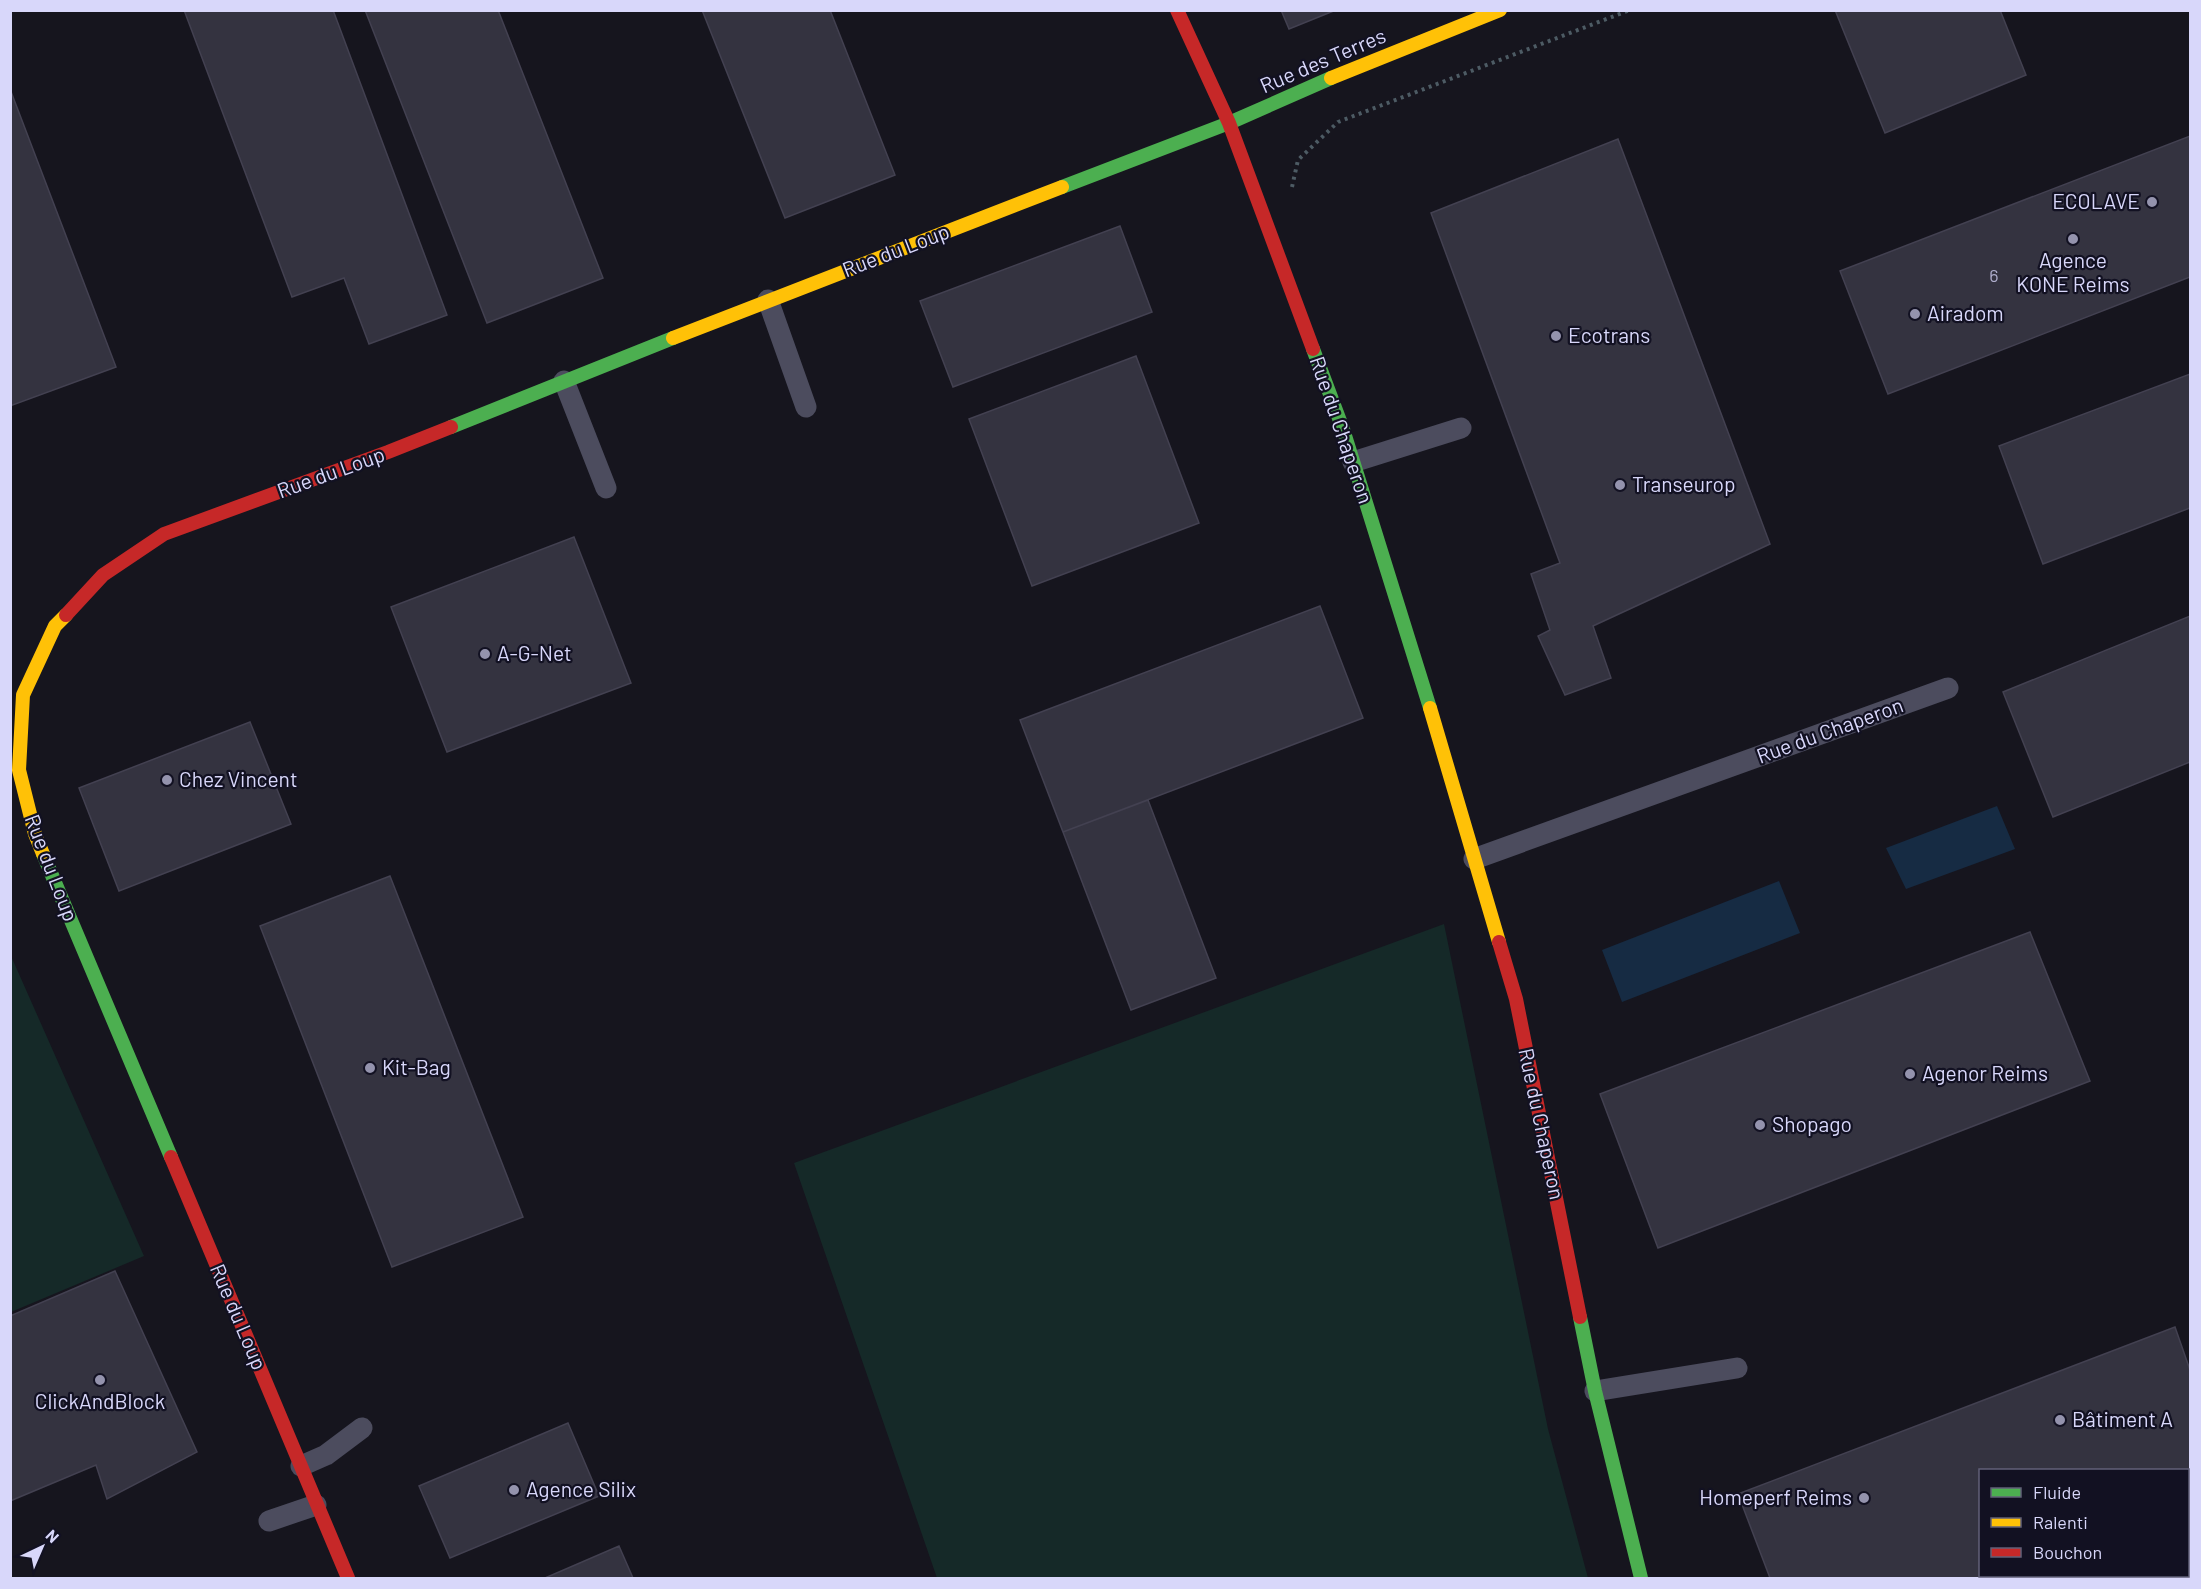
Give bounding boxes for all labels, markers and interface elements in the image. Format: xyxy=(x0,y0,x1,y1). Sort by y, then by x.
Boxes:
street label: Rue des Terres xyxy=(1256,22,1389,97)
place label: ECOLAVE xyxy=(2052,188,2140,213)
marker: ECOLAVE xyxy=(2145,195,2159,209)
street label: Rue du Loup xyxy=(838,218,953,281)
marker: Agence KONE Reims xyxy=(2066,232,2080,246)
place label: Agence KONE Reims xyxy=(2016,247,2130,296)
house number: 6 xyxy=(1989,264,1999,286)
place label: Airadom xyxy=(1927,300,2004,325)
marker: Airadom xyxy=(1908,307,1922,321)
place label: Ecotrans xyxy=(1568,322,1650,347)
marker: Ecotrans xyxy=(1549,329,1563,343)
street label: Rue du Chaperon xyxy=(1306,353,1379,506)
street label: Rue du Loup xyxy=(273,441,388,503)
place label: Transeurop xyxy=(1632,471,1736,496)
marker: Transeurop xyxy=(1613,478,1627,492)
place label: A-G-Net xyxy=(497,640,572,665)
marker: A-G-Net xyxy=(478,647,492,661)
street label: Rue du Chaperon xyxy=(1753,691,1906,768)
place label: Chez Vincent xyxy=(179,766,298,791)
marker: Chez Vincent xyxy=(160,773,174,787)
street label: Rue du Loup xyxy=(21,810,84,925)
street label: Rue du Chaperon xyxy=(1514,1046,1571,1202)
place label: Kit-Bag xyxy=(382,1054,451,1079)
place label: Agenor Reims xyxy=(1922,1060,2048,1085)
marker: Kit-Bag xyxy=(363,1061,377,1075)
marker: Agenor Reims xyxy=(1903,1067,1917,1081)
place label: Shopago xyxy=(1772,1111,1852,1136)
marker: Shopago xyxy=(1753,1118,1767,1132)
street label: Rue du Loup xyxy=(206,1260,273,1373)
marker: ClickAndBlock xyxy=(93,1373,107,1387)
place label: ClickAndBlock xyxy=(35,1388,165,1413)
place label: Bâtiment A xyxy=(2072,1406,2173,1431)
marker: Bâtiment A xyxy=(2053,1413,2067,1427)
legend xyxy=(1979,1469,2189,1577)
place label: Agence Silix xyxy=(526,1476,636,1501)
text: Fluide xyxy=(2033,1481,2081,1503)
marker: Agence Silix xyxy=(507,1483,521,1497)
place label: Homeperf Reims xyxy=(1699,1484,1852,1509)
marker: Homeperf Reims xyxy=(1857,1491,1871,1505)
text: Ralenti xyxy=(2033,1511,2088,1533)
north arrow xyxy=(12,1517,72,1577)
text: N xyxy=(42,1525,63,1546)
text: Bouchon xyxy=(2033,1541,2102,1563)

